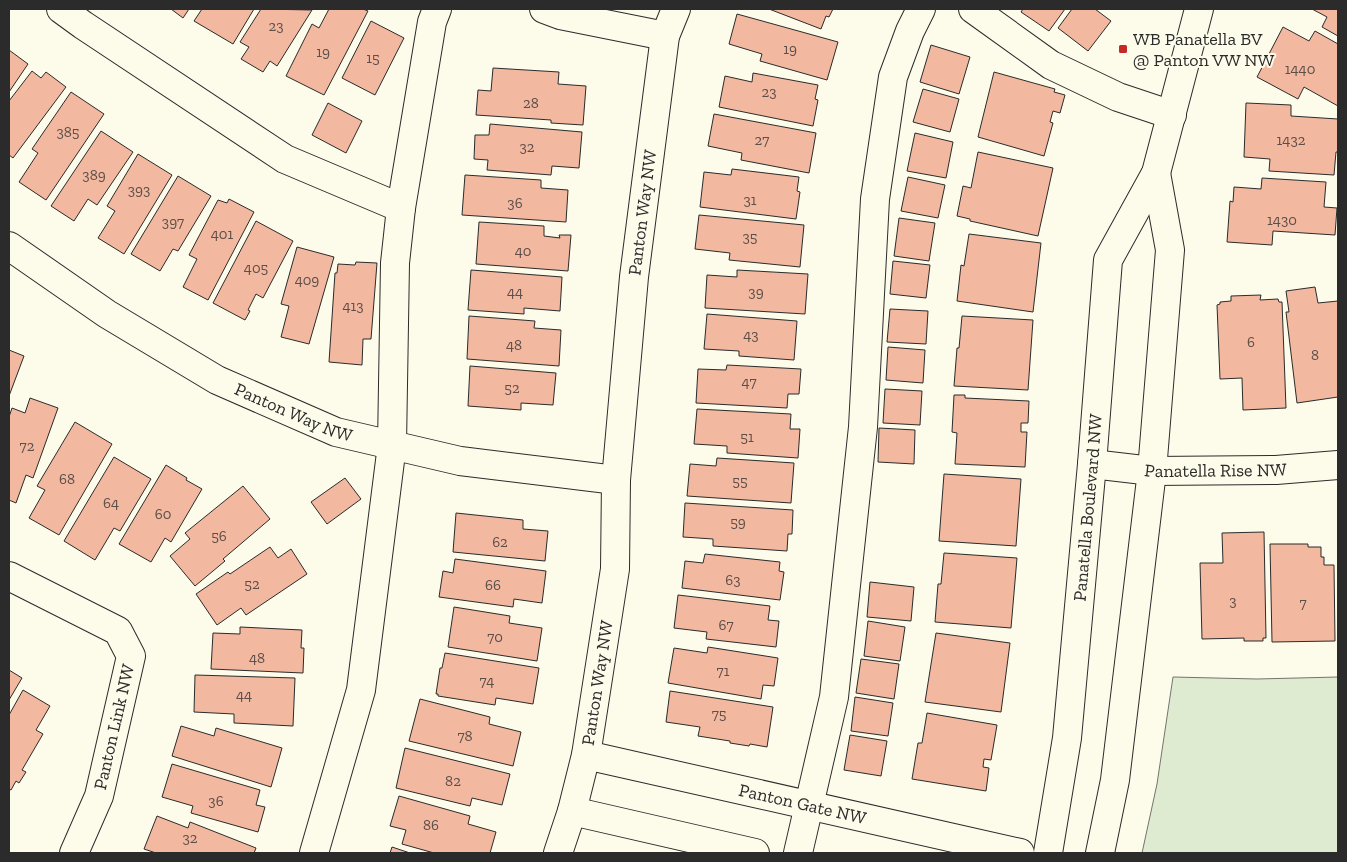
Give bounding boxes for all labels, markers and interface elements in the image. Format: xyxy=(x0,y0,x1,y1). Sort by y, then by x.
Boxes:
house number: 23 xyxy=(268,17,284,35)
place label: WB Panatella BV @ Panton VW NW xyxy=(1133,28,1275,71)
house number: 19 xyxy=(783,40,797,58)
house number: 19 xyxy=(316,43,330,61)
marker: WB Panatella BV @ Panton VW NW xyxy=(1117,43,1129,55)
house number: 15 xyxy=(366,49,380,67)
house number: 1440 xyxy=(1285,60,1315,78)
house number: 23 xyxy=(761,83,777,101)
house number: 28 xyxy=(523,94,539,112)
house number: 385 xyxy=(56,123,80,141)
house number: 27 xyxy=(755,131,769,149)
house number: 1432 xyxy=(1277,131,1306,149)
house number: 32 xyxy=(519,138,535,156)
street label: Panton Way NW xyxy=(623,148,661,277)
house number: 389 xyxy=(82,166,106,184)
house number: 393 xyxy=(128,181,150,199)
house number: 31 xyxy=(743,191,757,209)
house number: 36 xyxy=(507,194,523,212)
house number: 1430 xyxy=(1267,211,1297,229)
house number: 397 xyxy=(162,213,184,231)
house number: 401 xyxy=(211,225,233,243)
house number: 35 xyxy=(742,228,758,246)
house number: 40 xyxy=(515,242,531,260)
house number: 405 xyxy=(244,259,269,277)
house number: 409 xyxy=(295,271,319,289)
house number: 44 xyxy=(507,283,523,301)
house number: 39 xyxy=(748,283,764,301)
house number: 413 xyxy=(342,297,364,315)
house number: 43 xyxy=(743,326,759,344)
house number: 6 xyxy=(1247,333,1255,351)
house number: 48 xyxy=(506,336,522,354)
house number: 8 xyxy=(1311,346,1319,364)
house number: 47 xyxy=(742,373,756,391)
street label: Panton Way NW xyxy=(231,378,355,447)
house number: 52 xyxy=(504,379,520,397)
street label: Panatella Boulevard NW xyxy=(1069,413,1107,602)
house number: 51 xyxy=(740,428,754,446)
house number: 72 xyxy=(20,437,35,455)
street label: Panatella Rise NW xyxy=(1143,458,1288,482)
house number: 68 xyxy=(59,470,75,488)
house number: 55 xyxy=(732,472,748,490)
house number: 64 xyxy=(103,494,119,512)
house number: 60 xyxy=(155,505,171,523)
house number: 59 xyxy=(730,513,746,531)
house number: 56 xyxy=(211,527,227,545)
house number: 62 xyxy=(492,533,508,551)
house number: 63 xyxy=(725,571,741,589)
house number: 52 xyxy=(244,575,260,593)
house number: 66 xyxy=(485,576,501,594)
house number: 3 xyxy=(1229,592,1237,610)
house number: 7 xyxy=(1299,594,1307,612)
house number: 67 xyxy=(718,616,734,634)
street label: Panton Way NW xyxy=(577,619,618,747)
house number: 70 xyxy=(487,628,503,646)
house number: 48 xyxy=(249,649,265,667)
street label: Panton Link NW xyxy=(89,662,139,792)
house number: 71 xyxy=(717,662,730,680)
house number: 74 xyxy=(480,672,494,690)
house number: 44 xyxy=(236,686,252,704)
house number: 75 xyxy=(712,705,727,723)
house number: 78 xyxy=(457,727,473,745)
house number: 82 xyxy=(445,772,461,790)
street label: Panton Gate NW xyxy=(737,779,869,829)
house number: 36 xyxy=(208,792,224,810)
house number: 86 xyxy=(423,816,439,834)
house number: 32 xyxy=(182,829,198,847)

